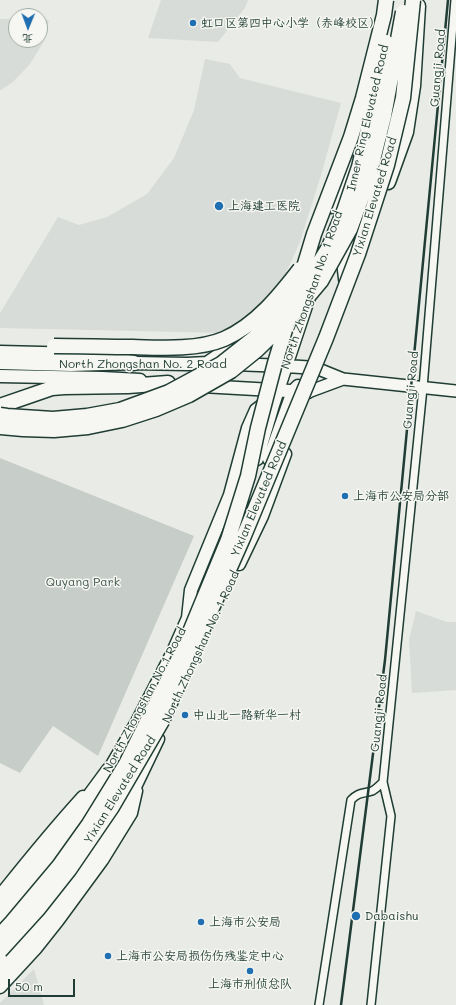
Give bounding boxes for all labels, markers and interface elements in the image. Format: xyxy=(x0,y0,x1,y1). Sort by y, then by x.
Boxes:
north arrow xyxy=(8,8,48,48)
place label: 虹口区第四中心小学（赤峰校区） xyxy=(201,16,381,30)
marker: 虹口区第四中心小学（赤峰校区） xyxy=(188,18,198,28)
street label: Guangji Road xyxy=(427,29,449,107)
text: 北 xyxy=(22,32,33,47)
street label: Inner Ring Elevated Road xyxy=(344,43,392,193)
street label: Yixian Elevated Road xyxy=(350,135,400,259)
place label: 上海建工医院 xyxy=(228,199,300,213)
marker: 上海建工医院 xyxy=(213,200,225,212)
street label: North Zhongshan No. 1 Road xyxy=(278,209,346,371)
street label: Guangji Road xyxy=(400,351,422,429)
street label: North Zhongshan No. 2 Road xyxy=(59,357,227,371)
street label: Yixian Elevated Road xyxy=(228,439,290,559)
place label: 上海市公安局分部 xyxy=(353,489,449,503)
marker: 上海市公安局分部 xyxy=(340,491,350,501)
street label: North Zhongshan No. 1 Road xyxy=(159,569,243,725)
park label: Quyang Park xyxy=(46,575,120,589)
street label: North Zhongshan No.1 Road xyxy=(100,625,190,775)
street label: Guangji Road xyxy=(368,673,390,753)
place label: 中山北一路新华一村 xyxy=(193,708,301,722)
marker: 中山北一路新华一村 xyxy=(180,710,190,720)
street label: Yixian Elevated Road xyxy=(81,733,159,847)
place label: Dabaishu xyxy=(365,909,419,923)
marker: Dabaishu xyxy=(350,910,362,922)
place label: 上海市公安局 xyxy=(209,915,281,929)
marker: 上海市公安局 xyxy=(196,917,206,927)
place label: 上海市公安局损伤伤残鉴定中心 xyxy=(116,949,284,963)
marker: 上海市公安局损伤伤残鉴定中心 xyxy=(103,951,113,961)
marker: 上海市刑侦总队 xyxy=(245,966,255,976)
scale bar xyxy=(10,971,77,997)
place label: 上海市刑侦总队 xyxy=(208,977,292,991)
text: 50 m xyxy=(15,978,43,994)

